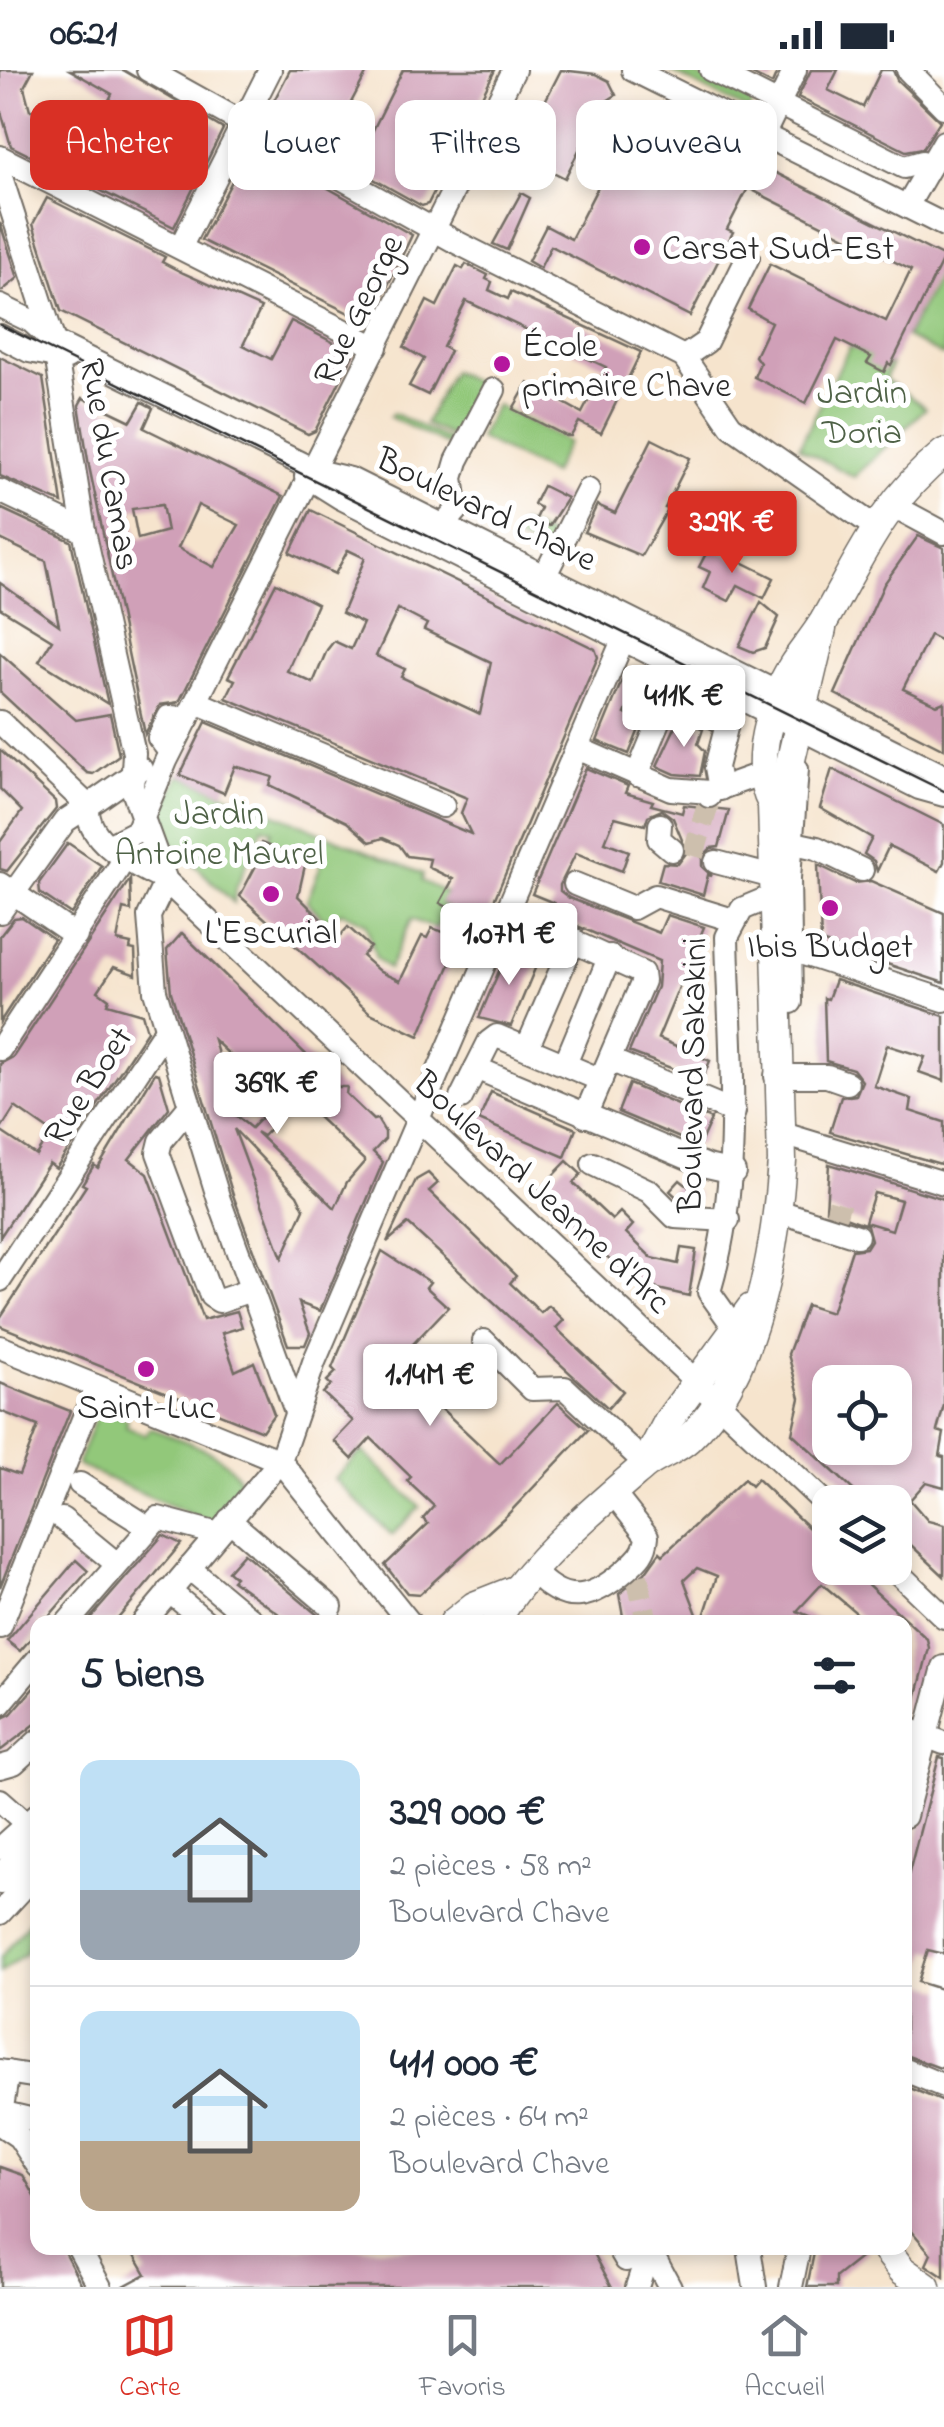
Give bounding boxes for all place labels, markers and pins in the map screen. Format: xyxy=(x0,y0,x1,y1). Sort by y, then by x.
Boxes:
place label: Carsat Sud-Est xyxy=(662,225,894,276)
marker: Carsat Sud-Est xyxy=(631,236,653,258)
place label: École primaire Chave xyxy=(522,322,731,413)
marker: École primaire Chave xyxy=(491,353,513,375)
pin: 329K € xyxy=(651,491,813,576)
pin: 411K € xyxy=(603,665,765,750)
marker: L'Escurial xyxy=(260,883,282,905)
marker: Ibis Budget xyxy=(819,897,841,919)
pin: 1.07M € xyxy=(417,903,601,988)
place label: L'Escurial xyxy=(204,909,338,960)
place label: Ibis Budget xyxy=(747,923,913,974)
pin: 369K € xyxy=(196,1052,358,1137)
pin: 1.14M € xyxy=(338,1344,522,1429)
marker: Saint-Luc xyxy=(135,1358,157,1380)
place label: Saint-Luc xyxy=(77,1384,216,1435)

